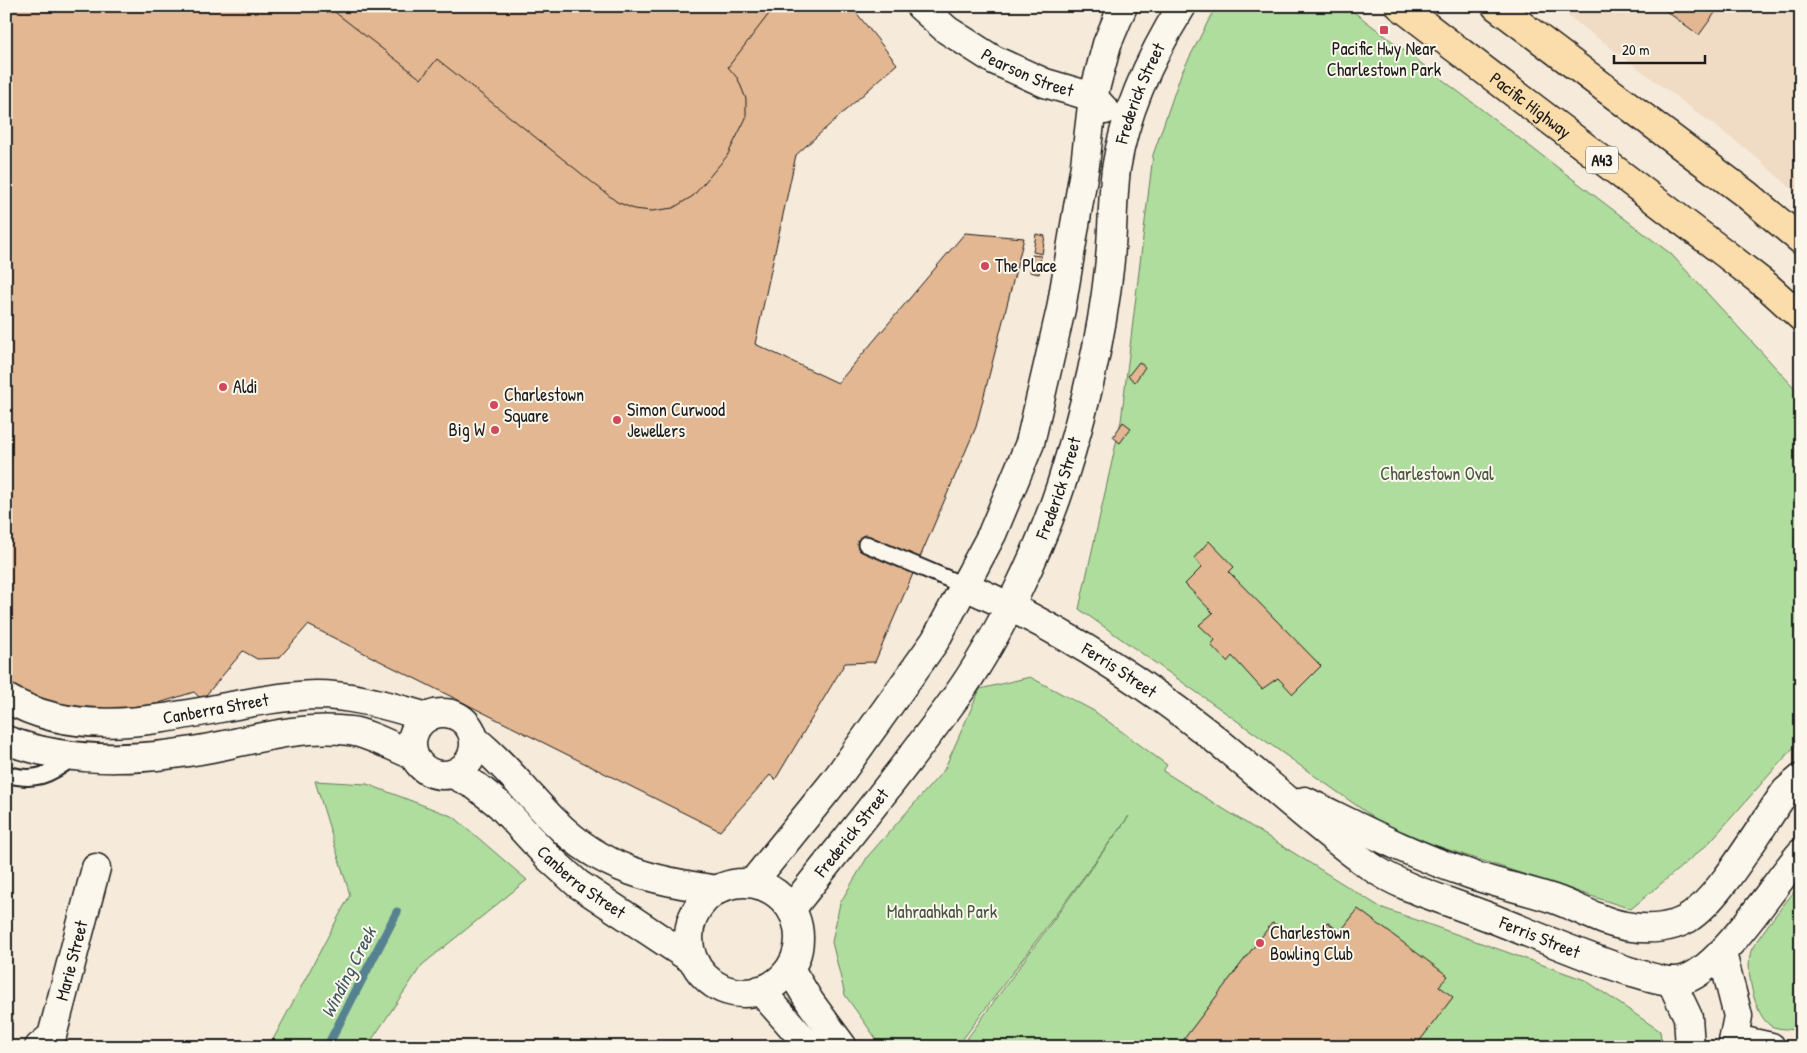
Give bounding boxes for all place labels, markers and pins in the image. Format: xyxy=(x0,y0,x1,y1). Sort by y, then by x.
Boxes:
marker: Pacific Hwy Near Charlestown Park xyxy=(1378,24,1390,36)
place label: Pacific Hwy Near Charlestown Park xyxy=(1327,36,1442,82)
place label: The Place xyxy=(995,253,1057,278)
marker: The Place xyxy=(979,260,991,272)
place label: Aldi xyxy=(233,374,258,399)
marker: Aldi xyxy=(217,381,229,393)
place label: Charlestown Square xyxy=(504,382,584,428)
place label: Simon Curwood Jewellers xyxy=(627,397,725,443)
marker: Charlestown Square xyxy=(488,399,500,411)
marker: Simon Curwood Jewellers xyxy=(611,414,623,426)
place label: Big W xyxy=(449,417,485,442)
marker: Big W xyxy=(489,424,501,436)
place label: Charlestown Bowling Club xyxy=(1270,920,1353,966)
marker: Charlestown Bowling Club xyxy=(1254,937,1266,949)

